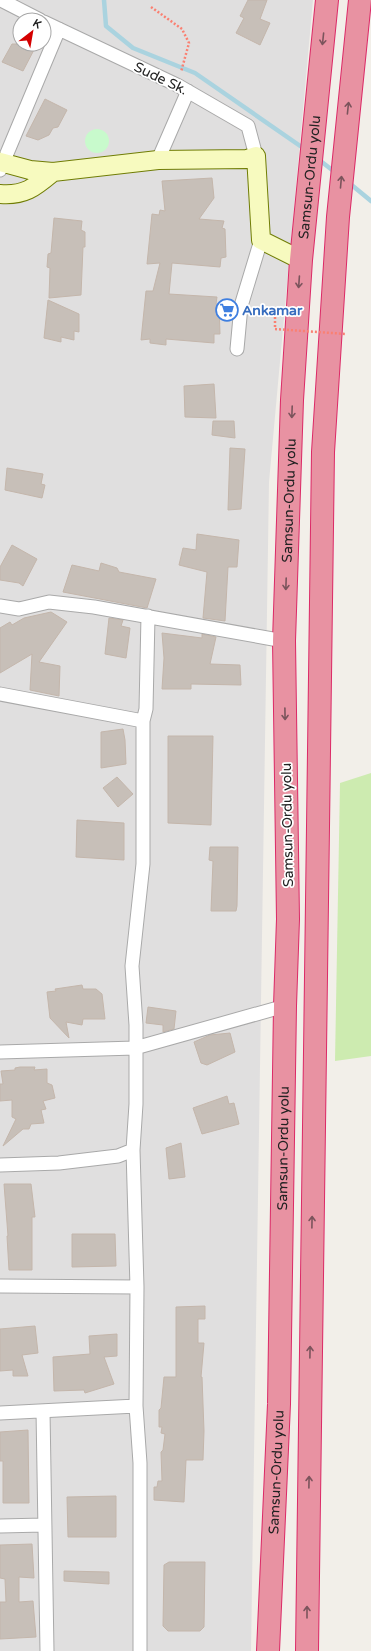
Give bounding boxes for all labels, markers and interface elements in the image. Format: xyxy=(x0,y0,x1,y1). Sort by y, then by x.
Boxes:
north arrow xyxy=(12,12,52,52)
text: K xyxy=(30,16,44,32)
one-way arrow xyxy=(319,32,326,45)
street label: Sude Sk. xyxy=(131,58,190,99)
one-way arrow xyxy=(345,102,352,115)
street label: Samsun-Ordu yolu xyxy=(295,115,324,240)
one-way arrow xyxy=(338,176,345,189)
one-way arrow xyxy=(296,275,303,288)
supermarket icon: Ankamar xyxy=(214,297,240,323)
place label: Ankamar xyxy=(242,302,303,319)
one-way arrow xyxy=(288,405,296,418)
street label: Samsun-Ordu yolu xyxy=(279,438,300,563)
one-way arrow xyxy=(283,577,290,590)
one-way arrow xyxy=(281,707,289,720)
street label: Samsun-Ordu yolu xyxy=(278,763,297,887)
street label: Samsun-Ordu yolu xyxy=(274,1086,293,1211)
one-way arrow xyxy=(308,1216,316,1229)
one-way arrow xyxy=(307,1346,314,1359)
street label: Samsun-Ordu yolu xyxy=(265,1410,288,1535)
one-way arrow xyxy=(305,1476,313,1489)
one-way arrow xyxy=(303,1606,311,1619)

